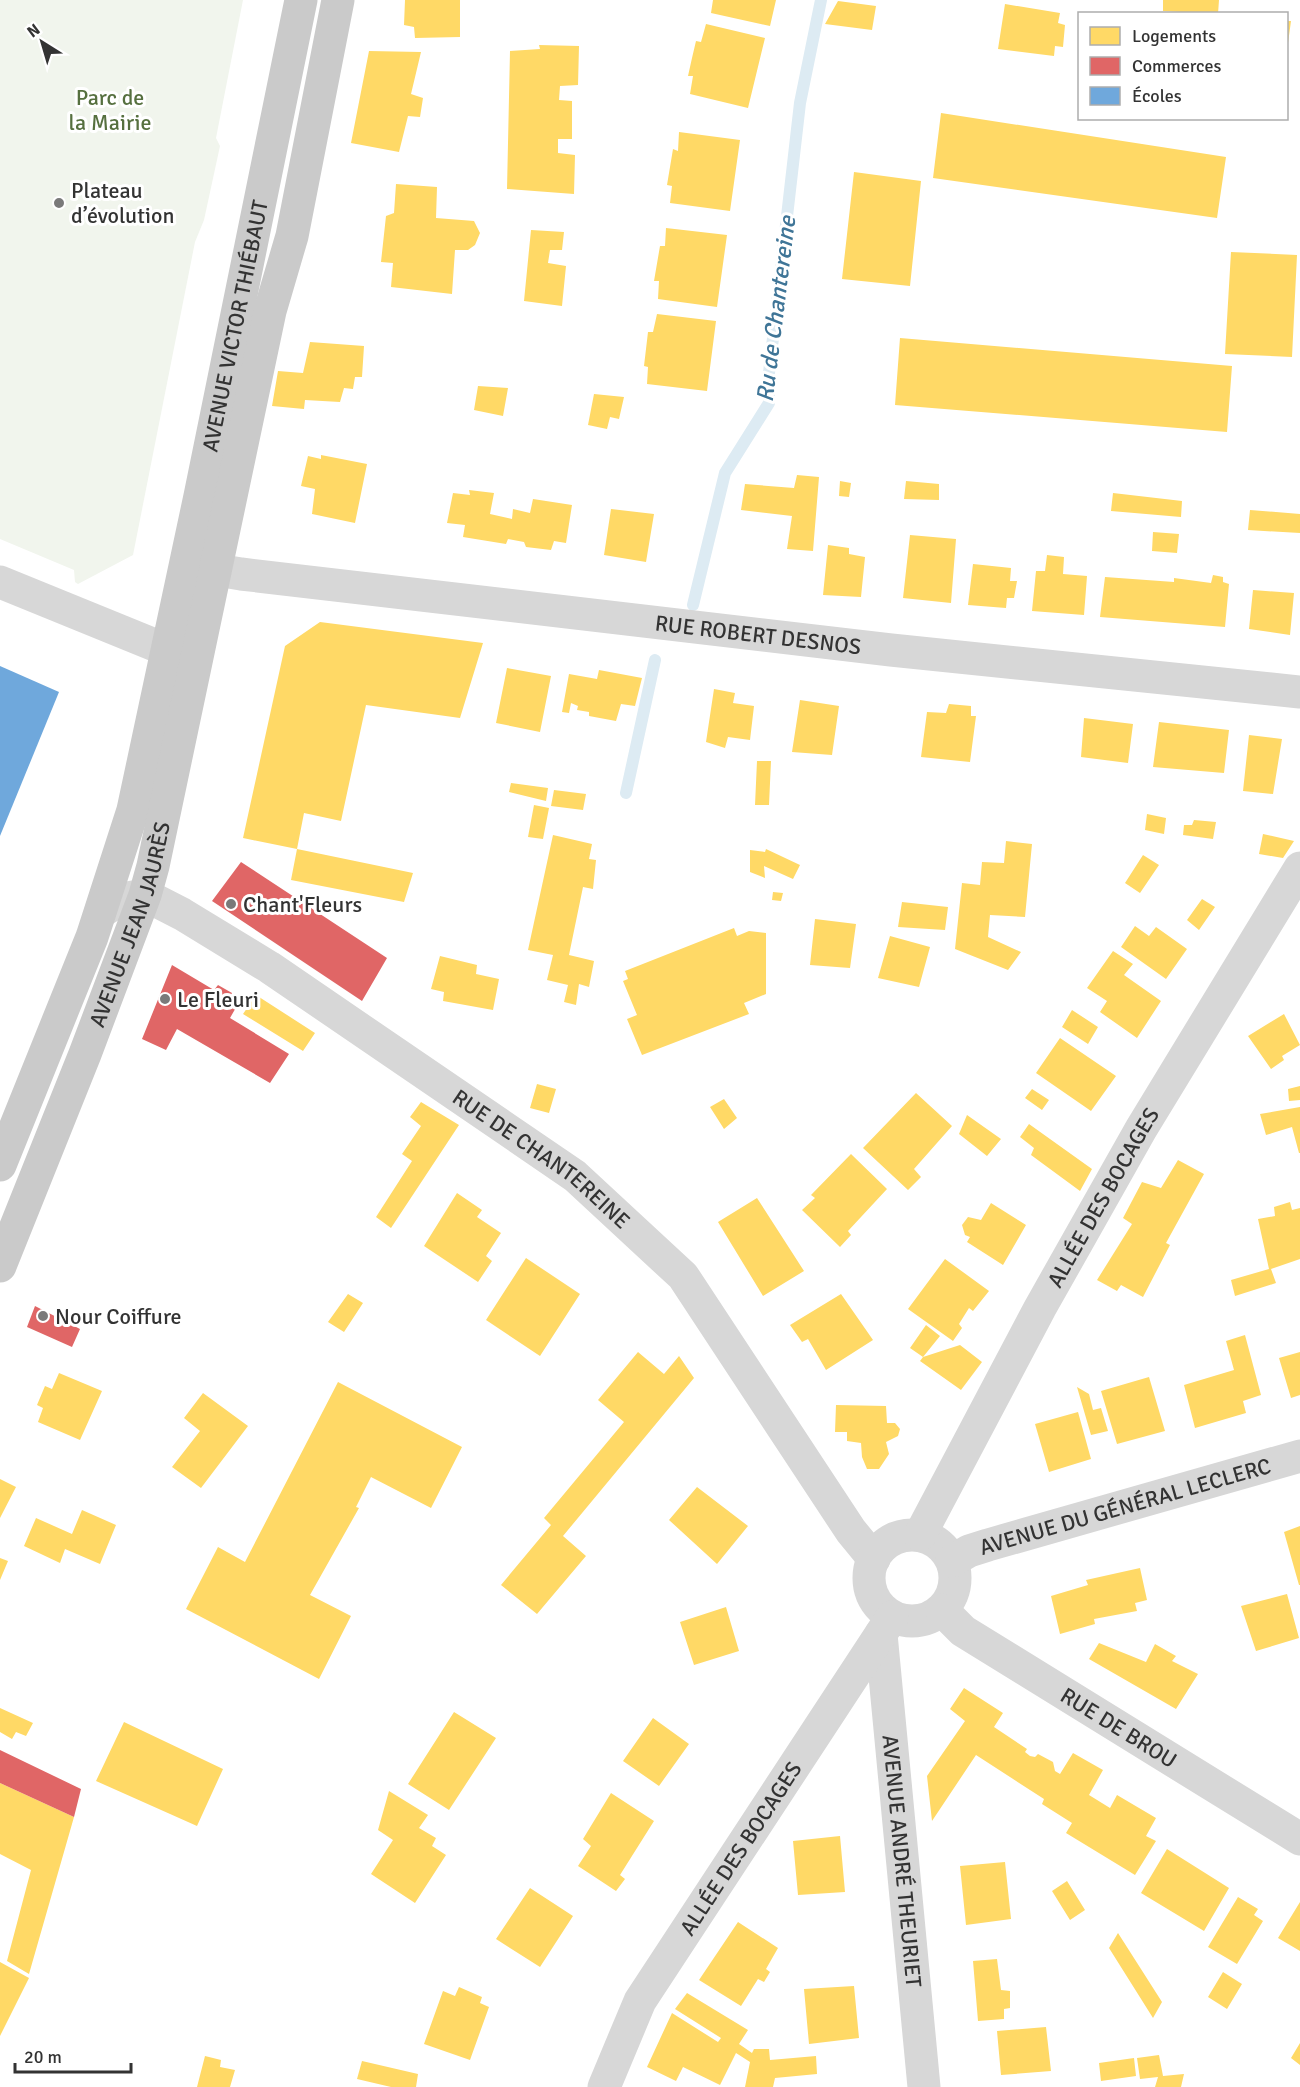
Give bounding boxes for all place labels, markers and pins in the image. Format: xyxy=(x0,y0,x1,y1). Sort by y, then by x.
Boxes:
place label: Plateau d’évolution xyxy=(71,177,174,229)
marker: Plateau d’évolution xyxy=(52,196,66,210)
place label: Chant'Fleurs xyxy=(243,891,362,918)
marker: Chant'Fleurs xyxy=(224,897,238,911)
place label: Le Fleuri xyxy=(177,986,259,1013)
marker: Le Fleuri xyxy=(158,992,172,1006)
place label: Nour Coiffure xyxy=(55,1303,182,1330)
marker: Nour Coiffure xyxy=(36,1309,50,1323)

